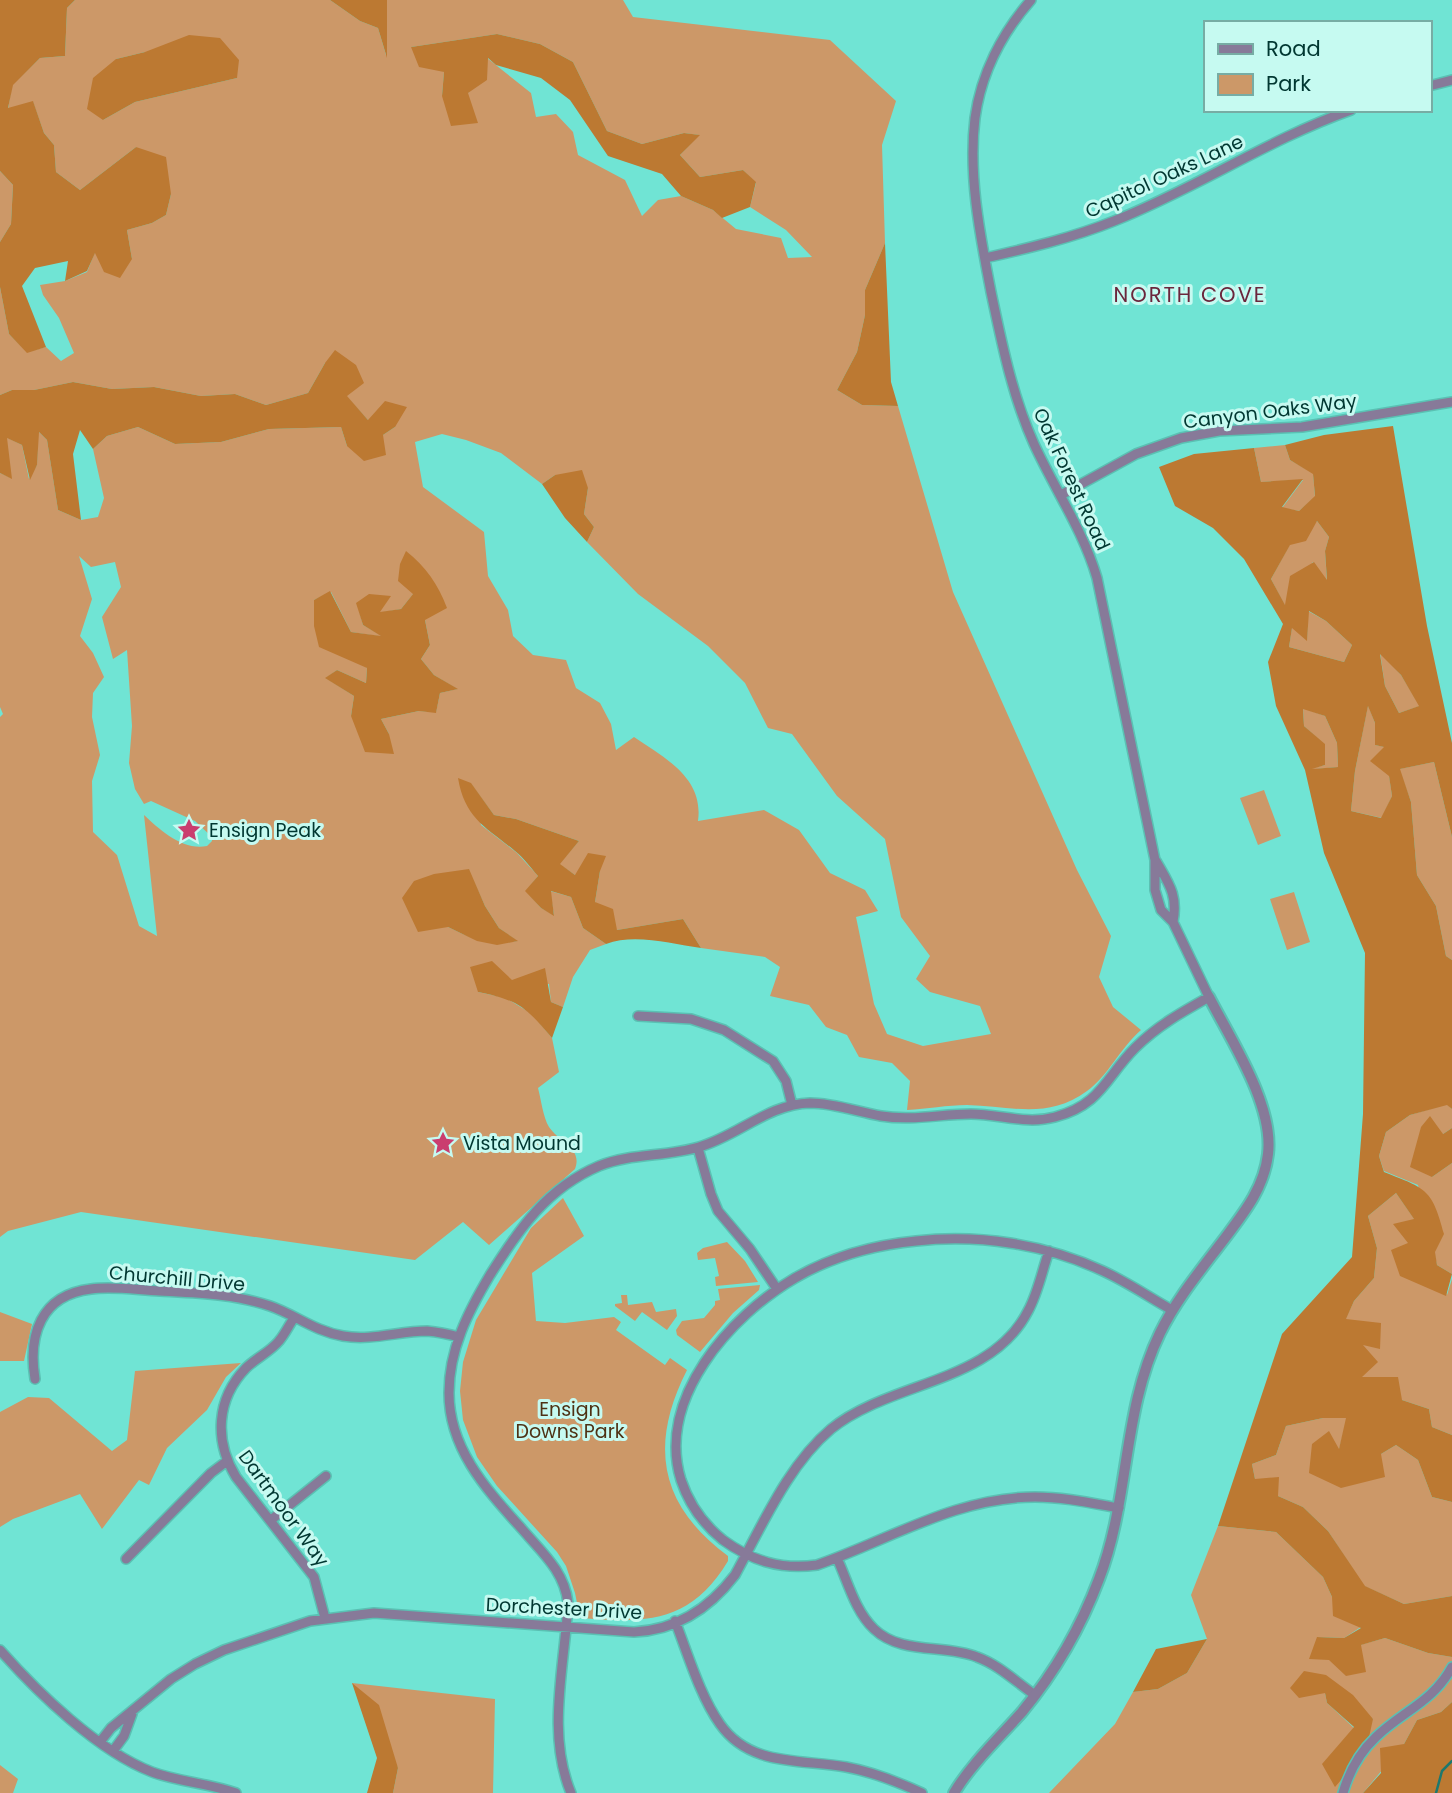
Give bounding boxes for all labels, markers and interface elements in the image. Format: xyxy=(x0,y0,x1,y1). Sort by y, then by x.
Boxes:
legend xyxy=(1204,21,1431,112)
text: Road xyxy=(1266,34,1321,63)
text: Park xyxy=(1266,69,1311,98)
street label: Capitol Oaks Lane xyxy=(1081,128,1248,225)
district label: NORTH COVE xyxy=(1113,280,1267,309)
street label: Canyon Oaks Way xyxy=(1182,387,1359,436)
street label: Oak Forest Road xyxy=(1027,403,1116,555)
place icon: Ensign Peak xyxy=(175,816,203,844)
place label: Ensign Peak xyxy=(209,817,321,844)
place icon: Vista Mound xyxy=(429,1129,457,1157)
place label: Vista Mound xyxy=(463,1130,581,1157)
street label: Churchill Drive xyxy=(108,1259,246,1298)
park label: Ensign Downs Park xyxy=(515,1396,625,1445)
street label: Dartmoor Way xyxy=(232,1444,335,1572)
street label: Dorchester Drive xyxy=(485,1591,643,1626)

